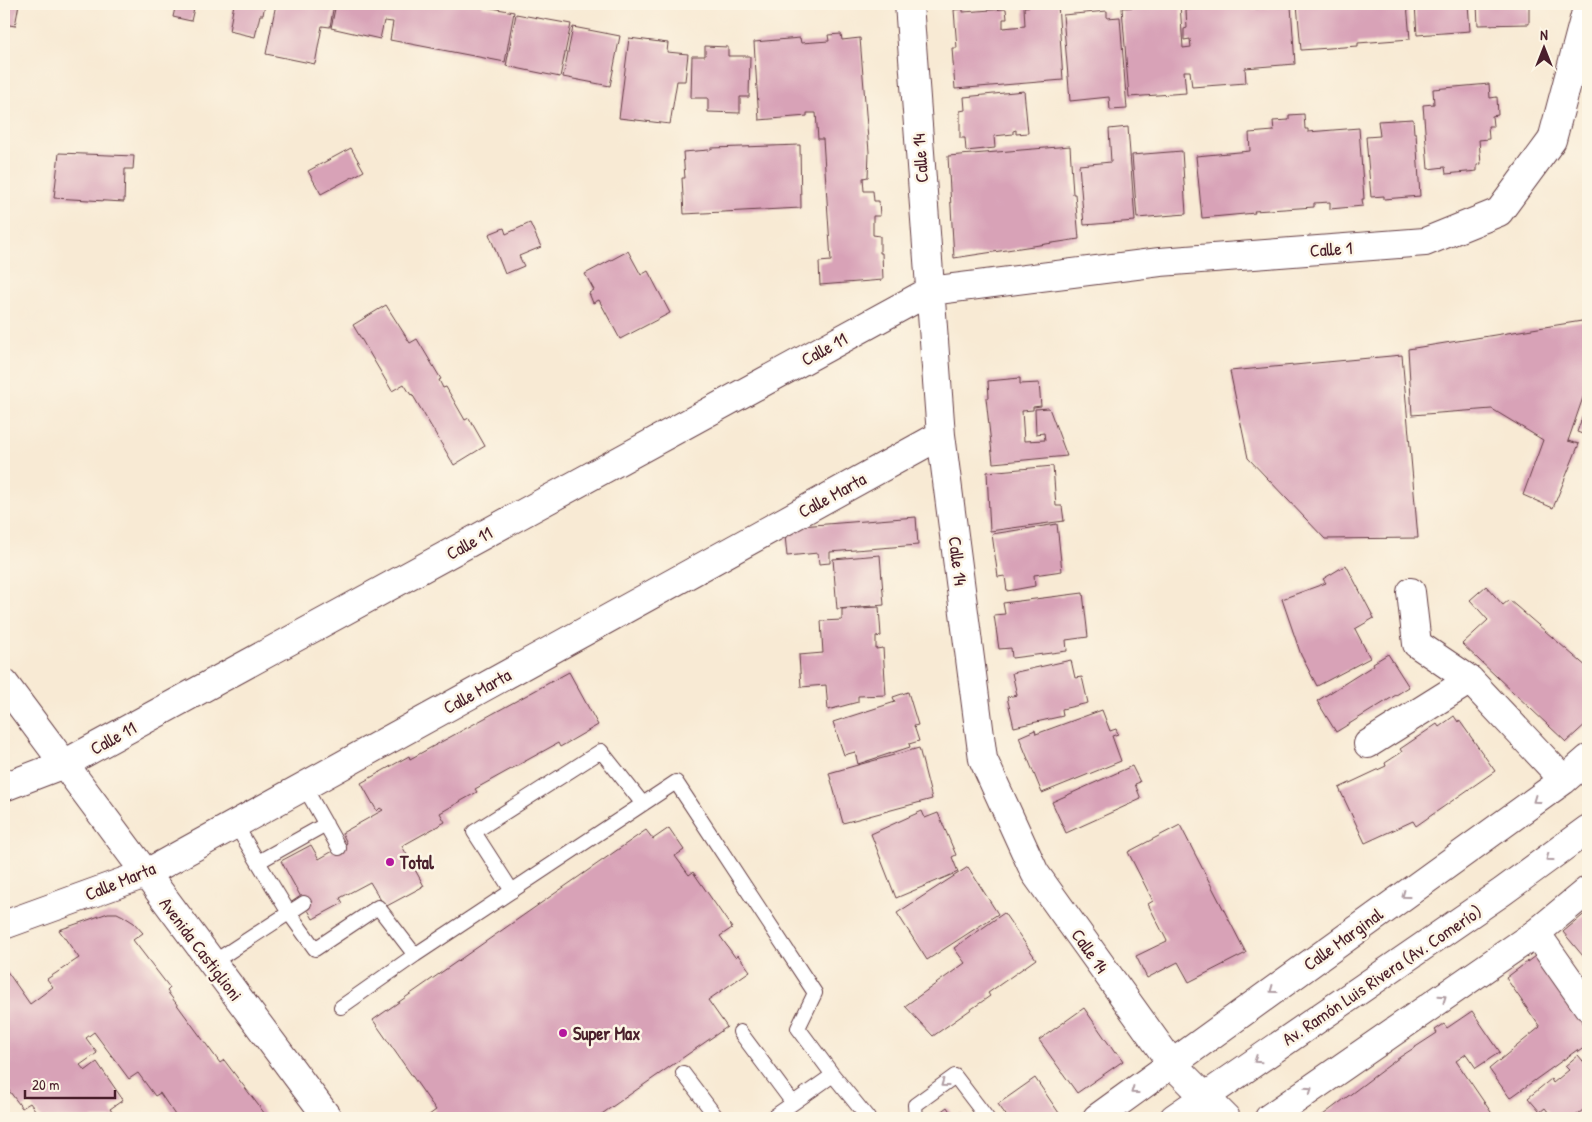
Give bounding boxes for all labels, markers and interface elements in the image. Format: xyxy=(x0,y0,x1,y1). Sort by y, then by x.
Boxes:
north arrow xyxy=(1520,22,1570,72)
text: N xyxy=(1540,25,1548,44)
street label: Calle 14 xyxy=(906,132,934,183)
street label: Calle 1 xyxy=(1309,235,1353,263)
street label: Calle 11 xyxy=(796,326,852,372)
street label: Calle Marta xyxy=(794,466,870,524)
street label: Calle 11 xyxy=(441,520,497,566)
street label: Calle 14 xyxy=(943,535,973,587)
street label: Calle Marta xyxy=(439,662,515,720)
street label: Calle 11 xyxy=(85,715,141,761)
one-way arrow xyxy=(1533,794,1542,802)
place label: Total xyxy=(399,850,435,875)
one-way arrow xyxy=(1545,852,1555,861)
street label: Calle Marta xyxy=(81,856,159,906)
marker: Total xyxy=(384,856,396,868)
one-way arrow xyxy=(1401,889,1411,898)
street label: Avenida Castiglioni xyxy=(154,892,248,1006)
street label: Av. Ramón Luis Rivera (Av. Comerío) xyxy=(1277,899,1487,1051)
street label: Calle Marginal xyxy=(1298,902,1388,976)
street label: Calle 14 xyxy=(1066,924,1115,979)
one-way arrow xyxy=(1269,984,1279,993)
one-way arrow xyxy=(1437,995,1447,1004)
place label: Super Max xyxy=(573,1021,640,1047)
marker: Super Max xyxy=(557,1027,569,1039)
one-way arrow xyxy=(1253,1054,1263,1063)
scale bar xyxy=(25,1067,115,1099)
text: 20 m xyxy=(32,1074,59,1095)
one-way arrow xyxy=(940,1078,950,1087)
one-way arrow xyxy=(1130,1085,1140,1094)
one-way arrow xyxy=(1304,1087,1313,1096)

